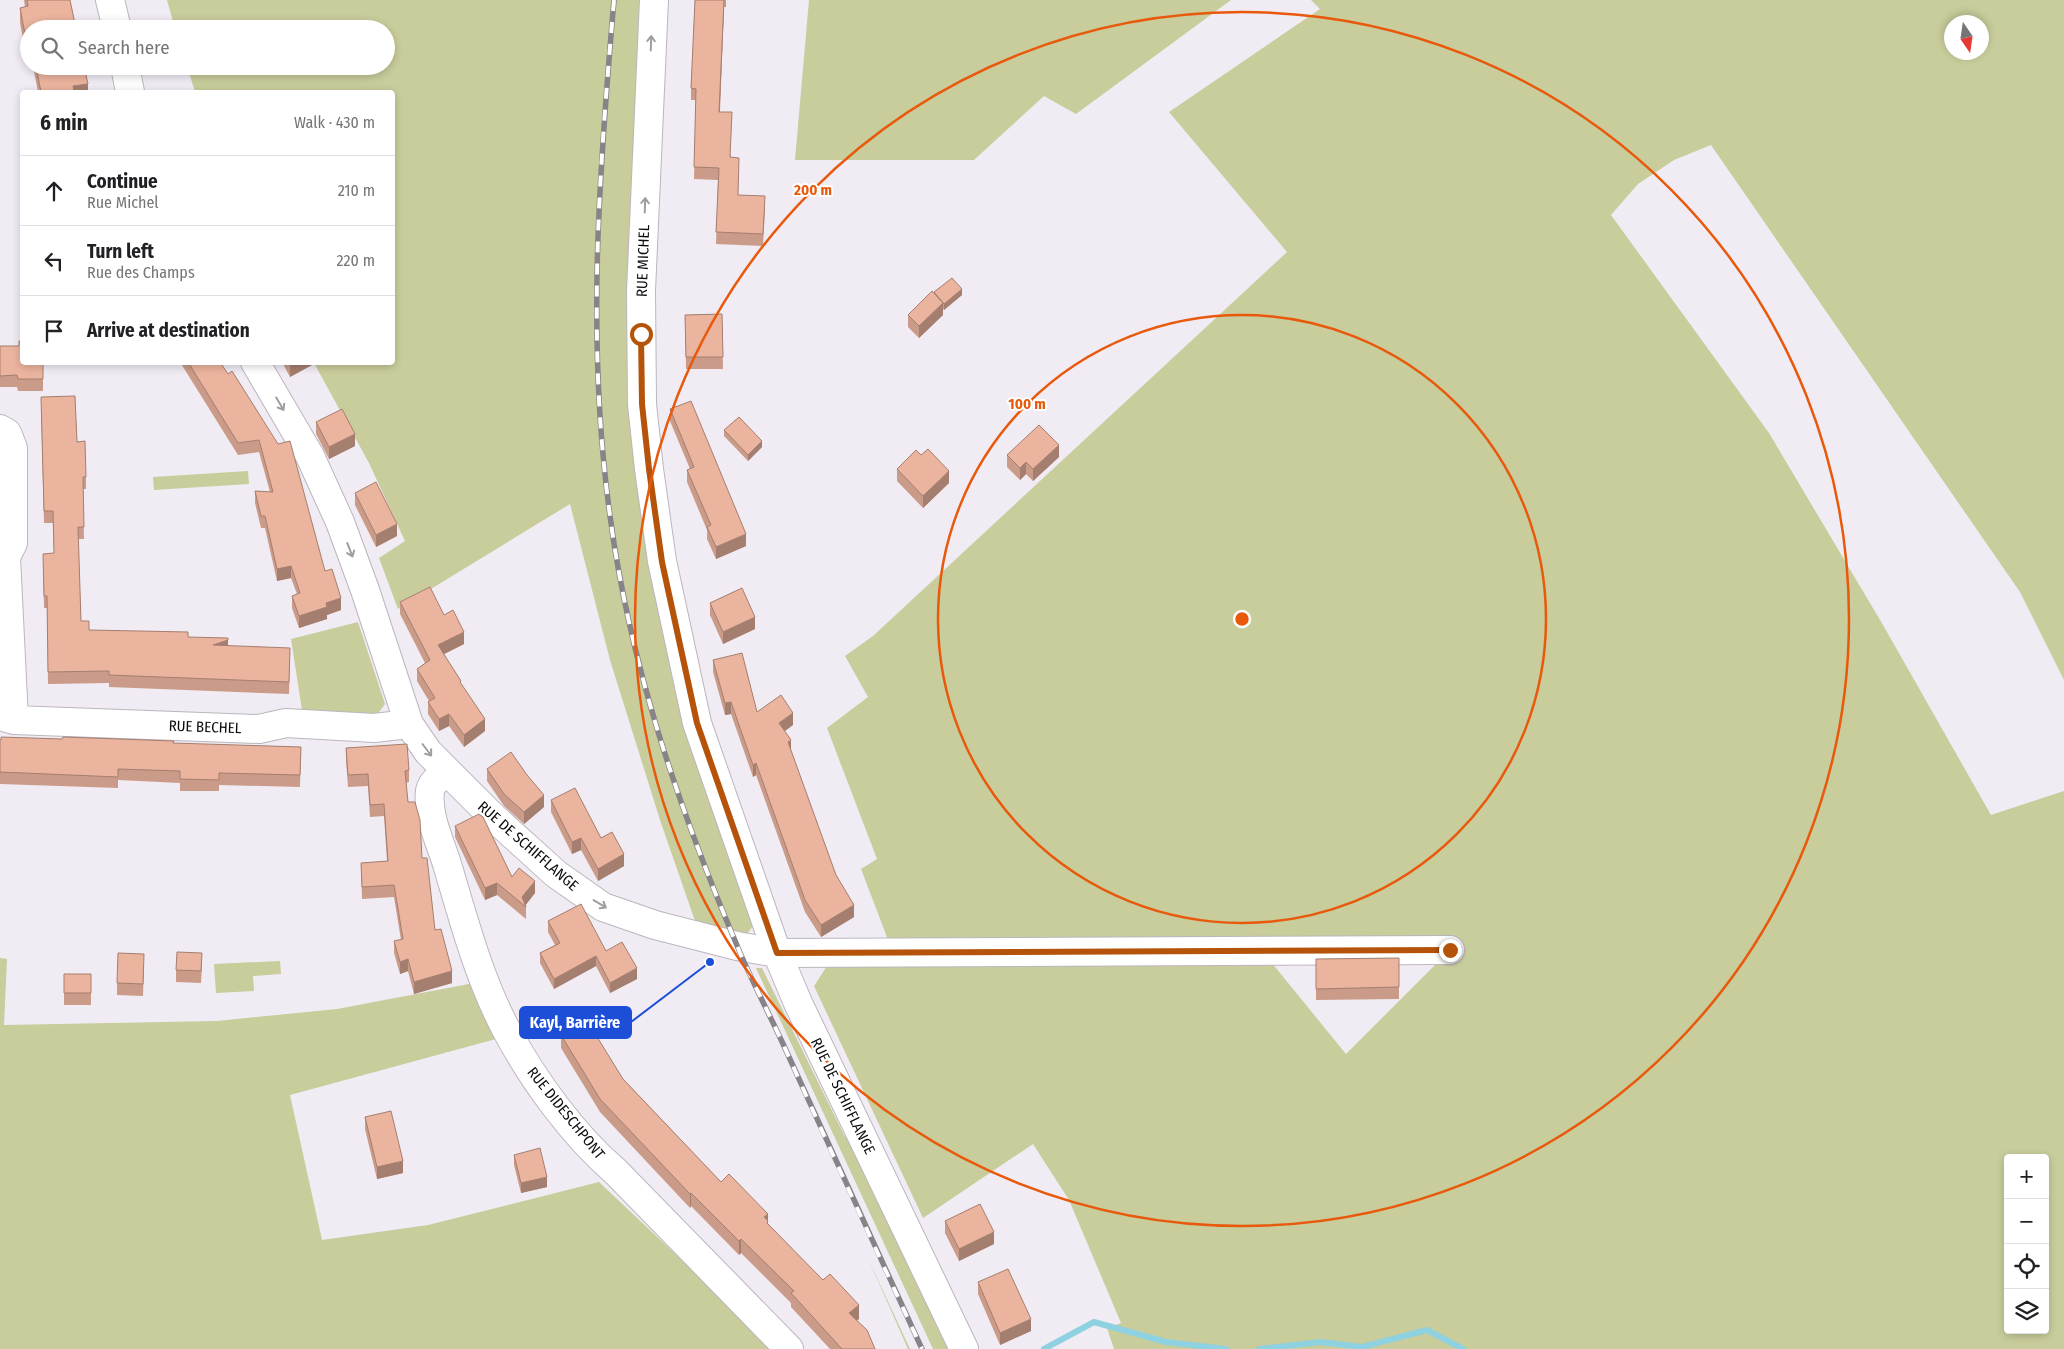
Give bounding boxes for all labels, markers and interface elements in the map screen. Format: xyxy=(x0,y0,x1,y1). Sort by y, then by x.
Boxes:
north arrow xyxy=(1944,15,1989,60)
search box xyxy=(20,20,395,75)
icon: search xyxy=(38,34,66,62)
one-way arrow xyxy=(647,35,656,51)
text: Search here xyxy=(78,36,170,59)
text: 6 min xyxy=(40,110,88,136)
text: Walk · 430 m xyxy=(294,113,375,132)
text: Continue xyxy=(87,170,158,193)
icon: ahead xyxy=(40,177,68,205)
text: 210 m xyxy=(338,181,375,200)
text: 200 m xyxy=(793,181,832,199)
text: Rue Michel xyxy=(87,193,159,212)
one-way arrow xyxy=(640,198,649,214)
street label: RUE MICHEL xyxy=(633,224,653,298)
text: Turn left xyxy=(87,240,154,263)
icon: left xyxy=(40,247,68,275)
text: 220 m xyxy=(336,251,375,270)
text: Rue des Champs xyxy=(87,263,195,282)
icon: arrive xyxy=(40,317,68,345)
text: Arrive at destination xyxy=(87,319,250,342)
route start xyxy=(630,323,653,346)
text: 100 m xyxy=(1008,395,1046,413)
one-way arrow xyxy=(275,397,285,411)
one-way arrow xyxy=(346,542,355,558)
centre of rings xyxy=(1233,610,1251,628)
street label: RUE BECHEL xyxy=(168,717,242,737)
one-way arrow xyxy=(422,743,432,757)
street label: RUE DE SCHIFFLANGE xyxy=(474,797,582,895)
one-way arrow xyxy=(592,900,606,910)
route end xyxy=(1439,939,1462,962)
callout: Kayl, Barrière xyxy=(520,1007,631,1038)
text: Kayl, Barrière xyxy=(530,1013,620,1032)
street label: RUE DE SCHIFFLANGE xyxy=(807,1035,879,1157)
street label: RUE DIDESCHPONT xyxy=(523,1063,609,1163)
map controls xyxy=(2004,1154,2049,1334)
button: + xyxy=(2004,1154,2049,1199)
button: − xyxy=(2004,1199,2049,1244)
button: locate xyxy=(2004,1244,2049,1289)
button: layers xyxy=(2004,1289,2049,1334)

